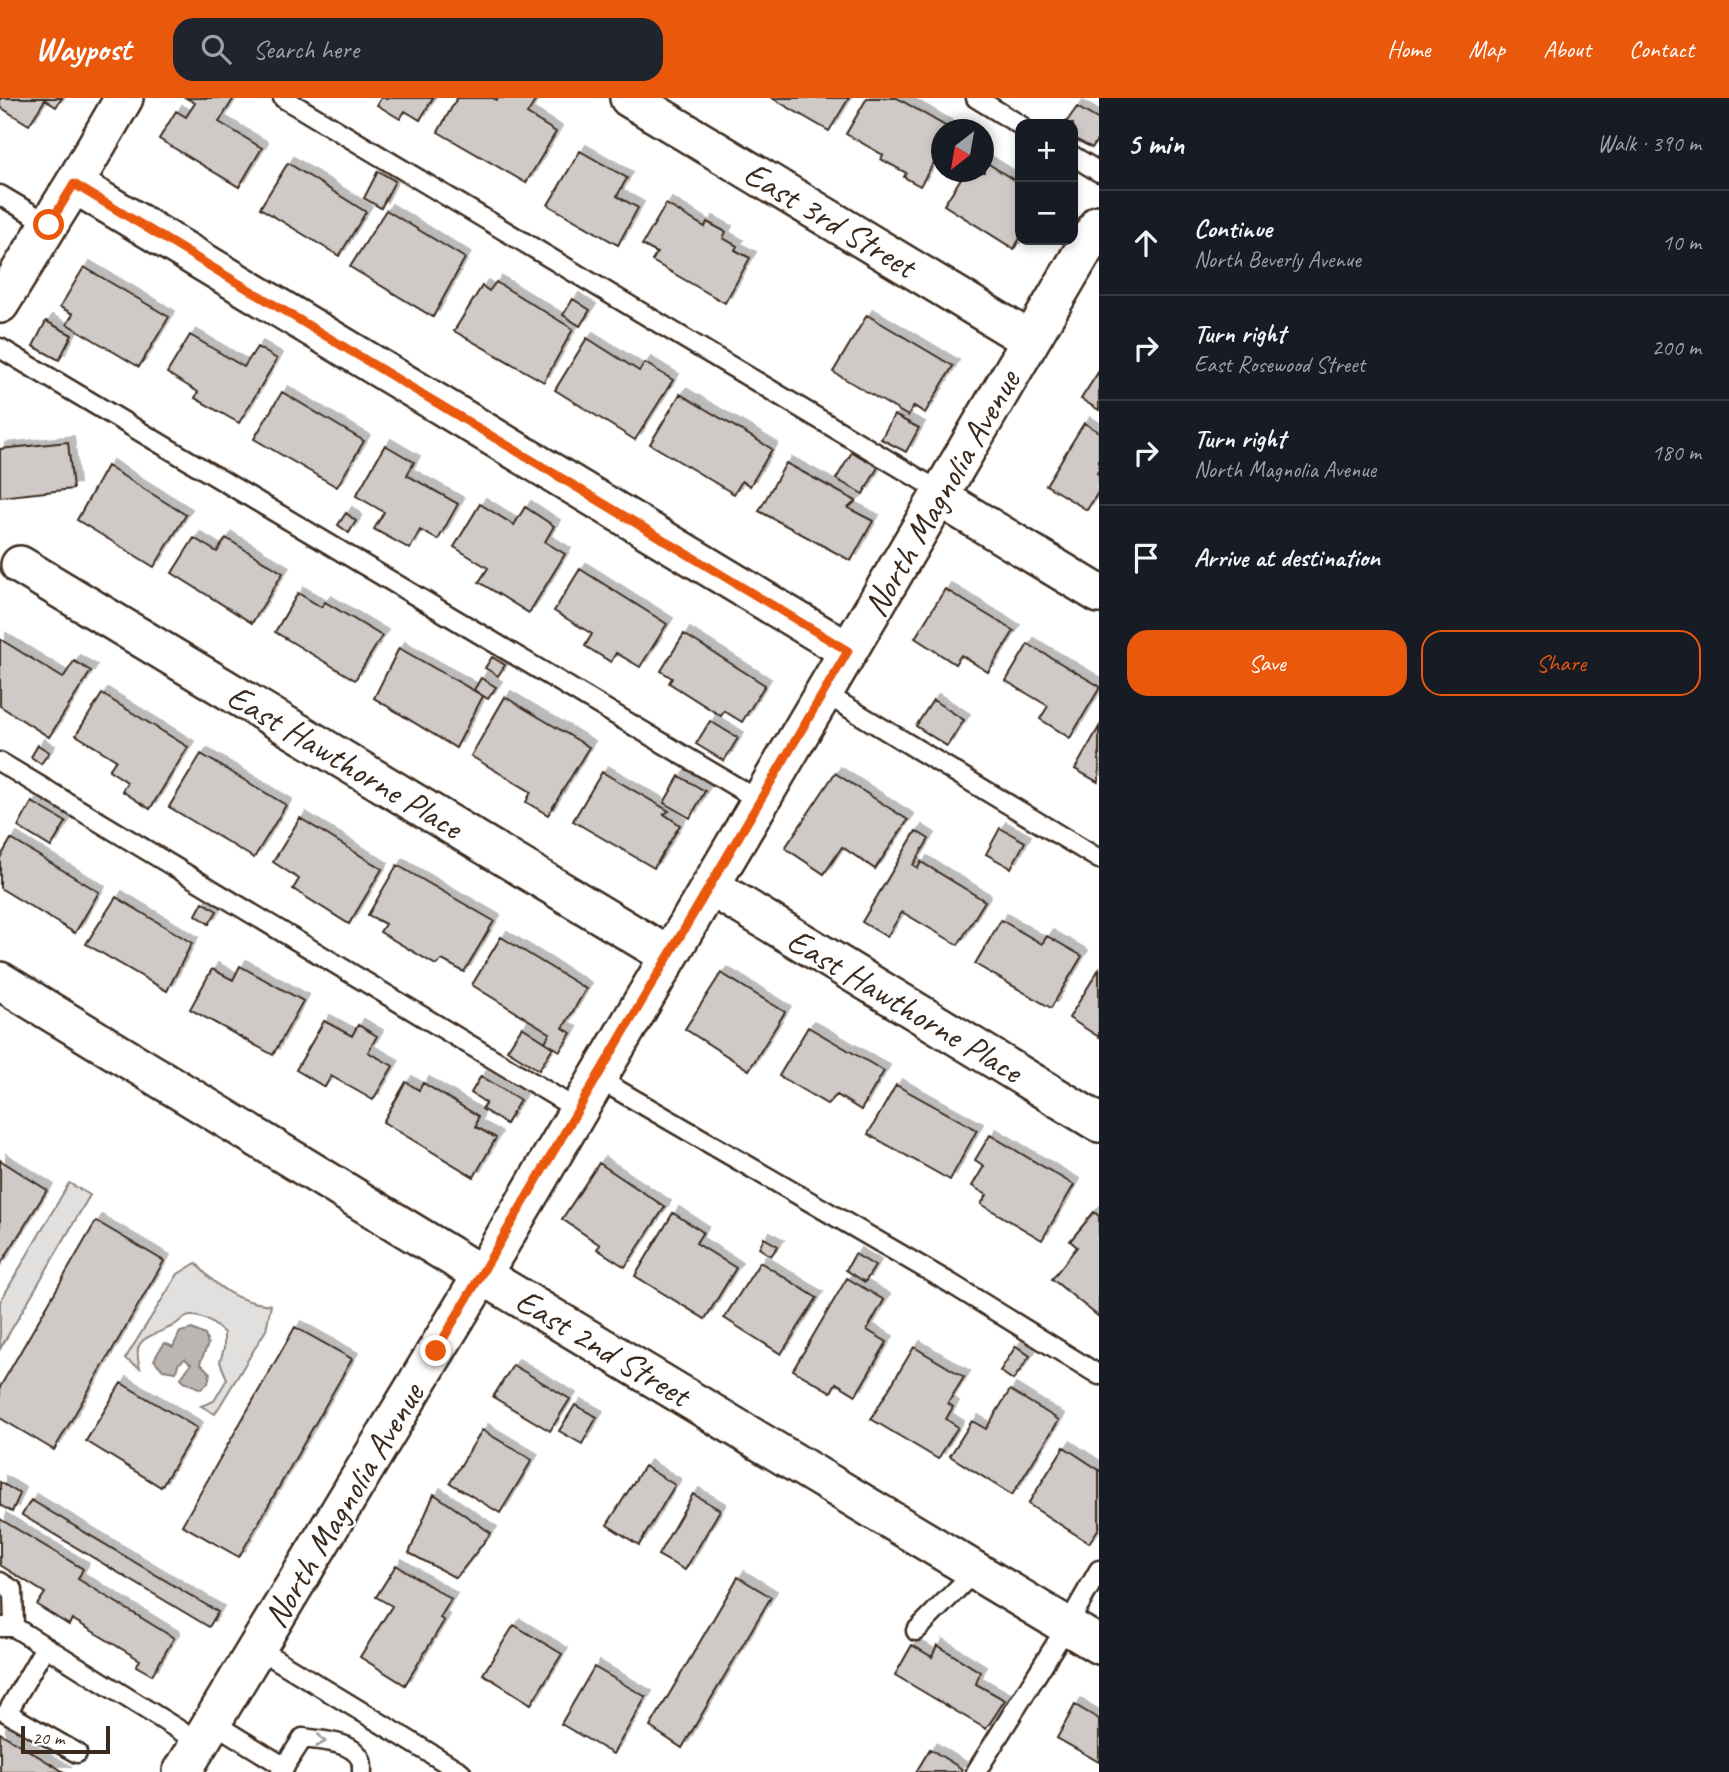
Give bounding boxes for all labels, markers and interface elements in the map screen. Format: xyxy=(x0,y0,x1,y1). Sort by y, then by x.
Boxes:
search box xyxy=(173,18,663,81)
text: Waypost xyxy=(35,28,131,70)
icon: search xyxy=(197,30,235,68)
text: Search here xyxy=(253,33,359,66)
text: Home xyxy=(1387,34,1430,64)
text: Map xyxy=(1468,34,1505,64)
text: About xyxy=(1543,34,1591,64)
text: Contact xyxy=(1629,34,1694,64)
north arrow xyxy=(931,119,994,182)
map controls xyxy=(1015,119,1078,245)
button: + xyxy=(1015,119,1078,182)
text: 5 min xyxy=(1127,125,1184,163)
text: Walk · 390 m xyxy=(1597,129,1701,158)
street label: East 3rd Street xyxy=(736,151,927,290)
button: − xyxy=(1015,182,1078,245)
route start xyxy=(33,209,64,240)
text: Continue xyxy=(1194,212,1272,245)
icon: ahead xyxy=(1127,224,1165,262)
text: 10 m xyxy=(1662,228,1701,257)
text: North Beverly Avenue xyxy=(1194,245,1361,274)
text: Turn right xyxy=(1194,317,1285,350)
icon: right xyxy=(1127,329,1165,367)
text: 200 m xyxy=(1652,333,1701,362)
text: East Rosewood Street xyxy=(1194,350,1365,379)
street label: North Magnolia Avenue xyxy=(853,360,1031,624)
text: Turn right xyxy=(1194,422,1285,455)
icon: right xyxy=(1127,434,1165,472)
text: 180 m xyxy=(1652,438,1701,467)
text: North Magnolia Avenue xyxy=(1194,455,1376,484)
icon: arrive xyxy=(1127,539,1165,577)
text: Arrive at destination xyxy=(1194,541,1380,574)
button: Save xyxy=(1127,630,1407,696)
button: Share xyxy=(1421,630,1701,696)
street label: East Hawthorne Place xyxy=(219,674,473,851)
street label: East Hawthorne Place xyxy=(779,918,1033,1095)
street label: East 2nd Street xyxy=(508,1278,701,1419)
route end xyxy=(420,1335,451,1366)
street label: North Magnolia Avenue xyxy=(253,1373,435,1636)
scale bar xyxy=(21,1723,110,1755)
text: 20 m xyxy=(32,1726,64,1750)
one-way arrow xyxy=(315,1733,327,1748)

